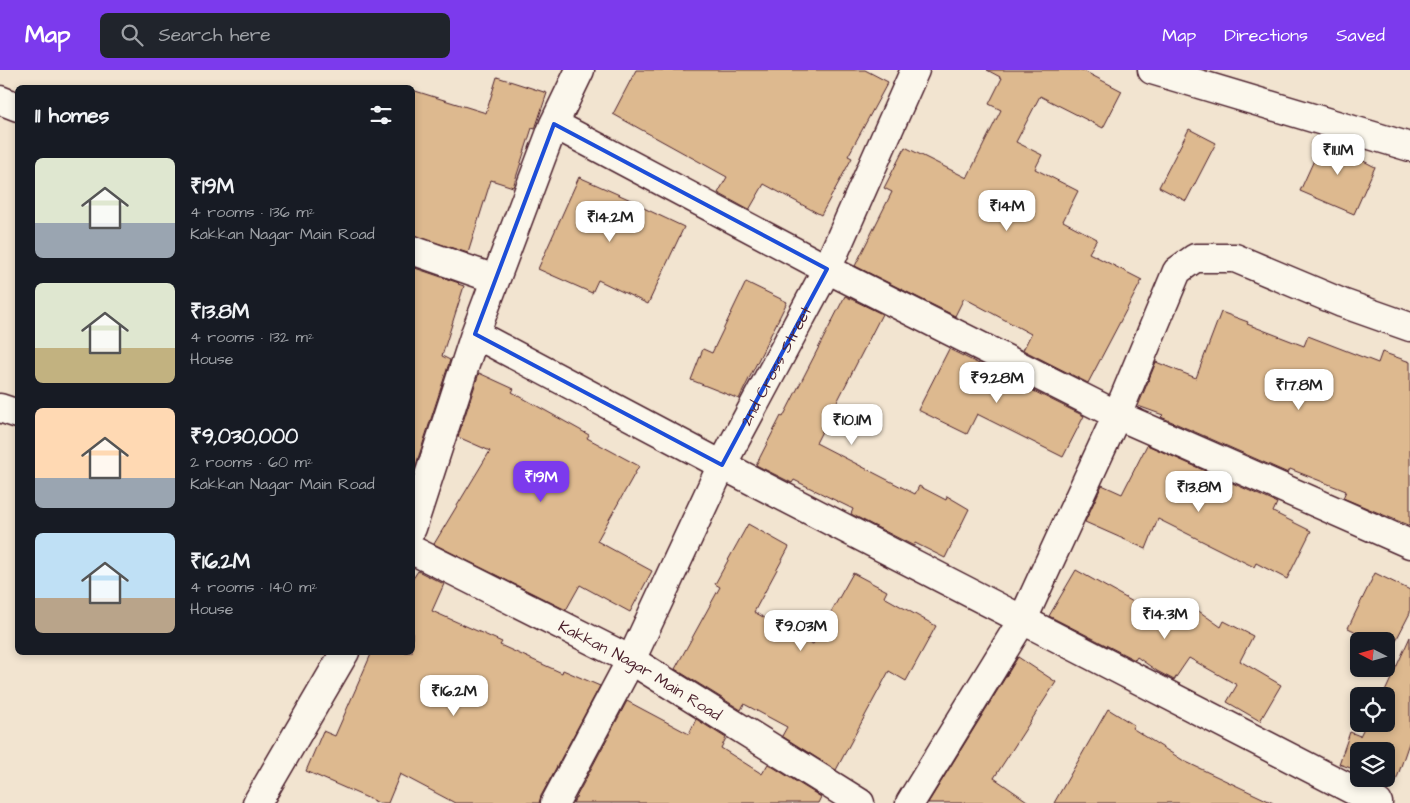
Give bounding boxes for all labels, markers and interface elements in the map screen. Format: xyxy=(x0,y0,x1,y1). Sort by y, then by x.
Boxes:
search box xyxy=(100,13,450,58)
text: Map xyxy=(25,18,70,52)
icon: search xyxy=(118,21,146,49)
text: Search here xyxy=(158,22,271,49)
text: Map xyxy=(1162,23,1196,48)
text: Directions xyxy=(1224,23,1308,48)
text: Saved xyxy=(1336,23,1385,48)
text: 11 homes xyxy=(35,101,109,130)
icon: filters xyxy=(367,101,395,129)
pin: ₹11.1M xyxy=(1297,134,1379,176)
text: ₹11.1M xyxy=(1323,139,1353,161)
text: ₹19M xyxy=(190,172,234,201)
icon: home xyxy=(75,178,135,238)
pin: ₹14M xyxy=(977,190,1037,232)
text: ₹14M xyxy=(989,195,1025,217)
pin: ₹14.2M xyxy=(569,200,651,243)
text: 4 rooms · 136 m² xyxy=(190,201,315,223)
text: ₹14.2M xyxy=(587,206,633,228)
text: Kakkan Nagar Main Road xyxy=(190,223,375,245)
text: ₹13.8M xyxy=(190,297,249,326)
street label: 2nd Cross Street xyxy=(735,302,817,430)
icon: home xyxy=(75,303,135,363)
text: 4 rooms · 132 m² xyxy=(190,326,314,348)
text: House xyxy=(190,348,234,370)
pin: ₹9.28M xyxy=(956,362,1038,404)
text: ₹9.28M xyxy=(970,367,1024,389)
pin: ₹17.8M xyxy=(1258,368,1340,411)
text: ₹17.8M xyxy=(1276,374,1322,396)
pin: ₹10.1M xyxy=(811,404,893,446)
text: ₹10.1M xyxy=(833,409,871,431)
text: ₹9,030,000 xyxy=(190,422,298,451)
icon: home xyxy=(75,428,135,488)
text: 2 rooms · 60 m² xyxy=(190,451,313,473)
pin: ₹19M xyxy=(511,460,571,503)
text: ₹19M xyxy=(524,466,558,488)
pin: ₹13.8M xyxy=(1158,470,1240,513)
text: Kakkan Nagar Main Road xyxy=(190,473,375,495)
text: ₹13.8M xyxy=(1176,476,1222,498)
text: ₹16.2M xyxy=(190,547,250,576)
icon: home xyxy=(75,553,135,613)
text: 4 rooms · 140 m² xyxy=(190,576,318,598)
text: House xyxy=(190,598,234,620)
pin: ₹14.3M xyxy=(1124,598,1206,640)
text: ₹14.3M xyxy=(1142,603,1188,625)
pin: ₹9.03M xyxy=(760,610,842,652)
street label: Kakkan Nagar Main Road xyxy=(555,615,726,726)
text: ₹9.03M xyxy=(775,615,827,637)
north arrow xyxy=(1350,632,1395,678)
map controls xyxy=(1350,632,1395,787)
pin: ₹16.2M xyxy=(413,674,495,717)
text: ₹16.2M xyxy=(431,680,477,702)
button: locate xyxy=(1350,687,1395,732)
button: layers xyxy=(1350,742,1395,787)

